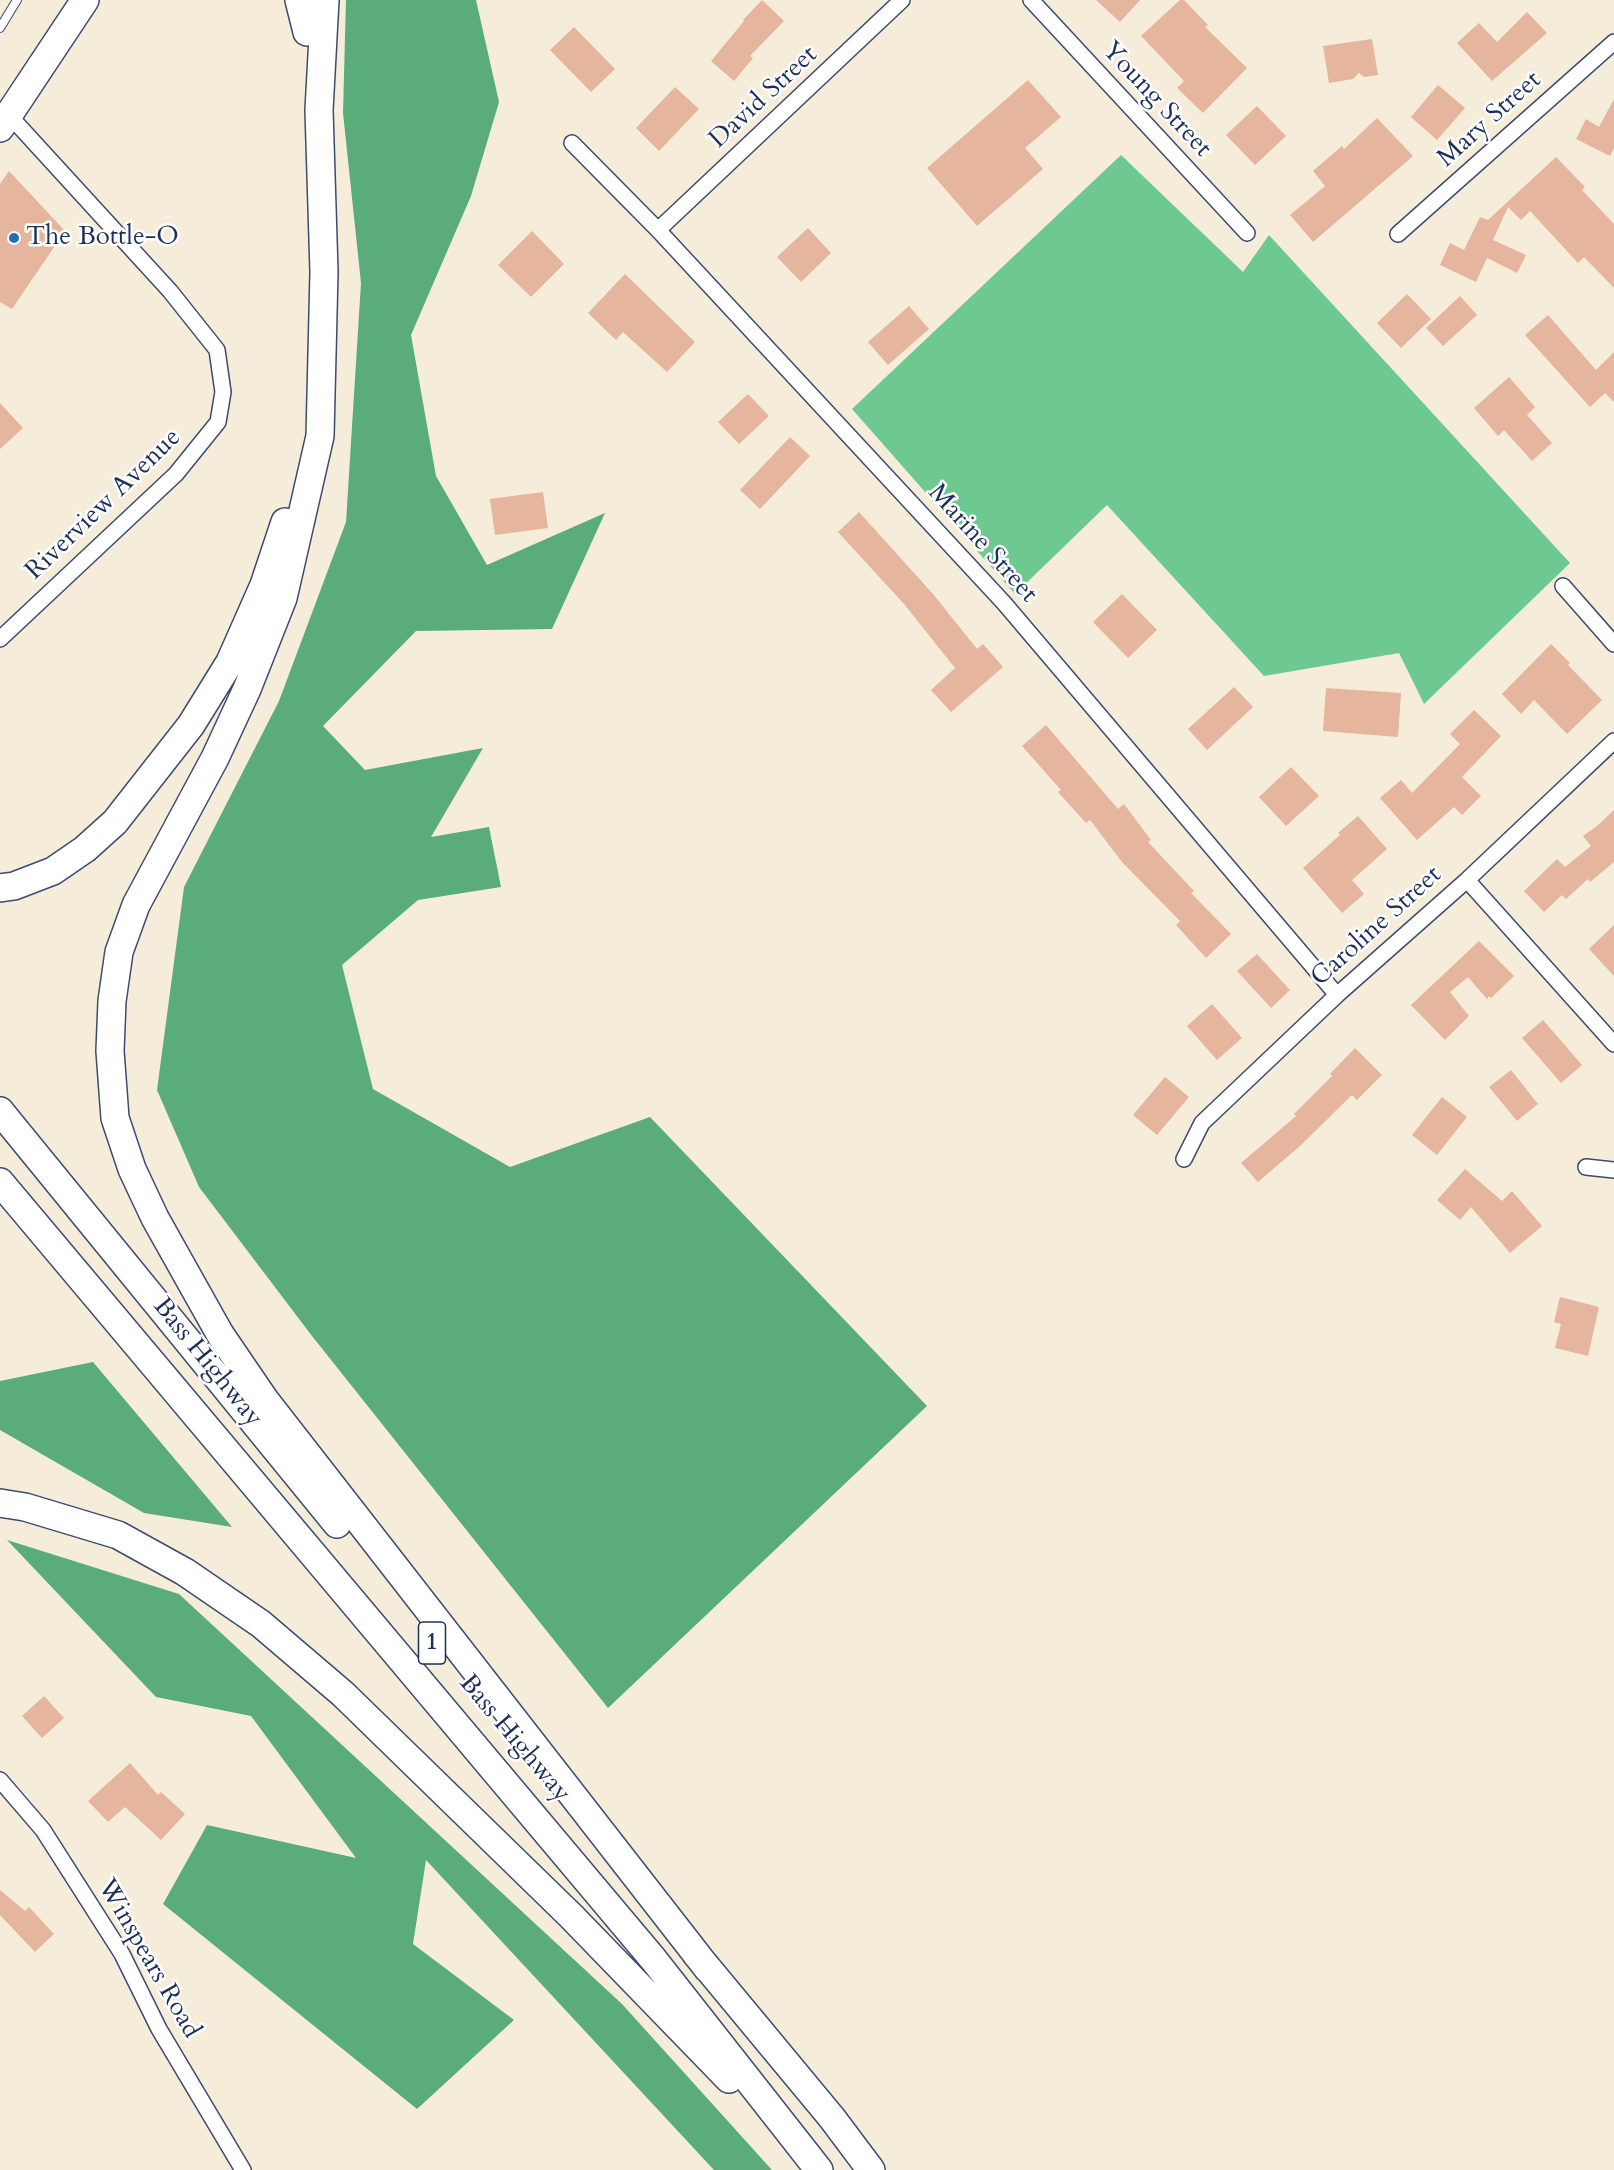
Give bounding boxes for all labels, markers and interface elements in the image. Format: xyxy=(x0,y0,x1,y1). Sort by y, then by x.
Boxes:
street label: Young Street xyxy=(1095,36,1217,164)
street label: David Street xyxy=(704,40,824,156)
street label: Mary Street xyxy=(1432,65,1548,175)
place label: The Bottle-O xyxy=(26,222,179,254)
marker: The Bottle-O xyxy=(7,231,21,245)
street label: Riverview Avenue xyxy=(20,423,188,587)
street label: Marine Street xyxy=(921,478,1043,610)
street label: Caroline Street xyxy=(1305,860,1449,994)
street label: Bass Highway xyxy=(145,1292,269,1434)
road number: 1 xyxy=(418,1622,446,1664)
street label: Bass Highway xyxy=(452,1669,576,1809)
street label: Winspears Road xyxy=(90,1874,206,2044)

